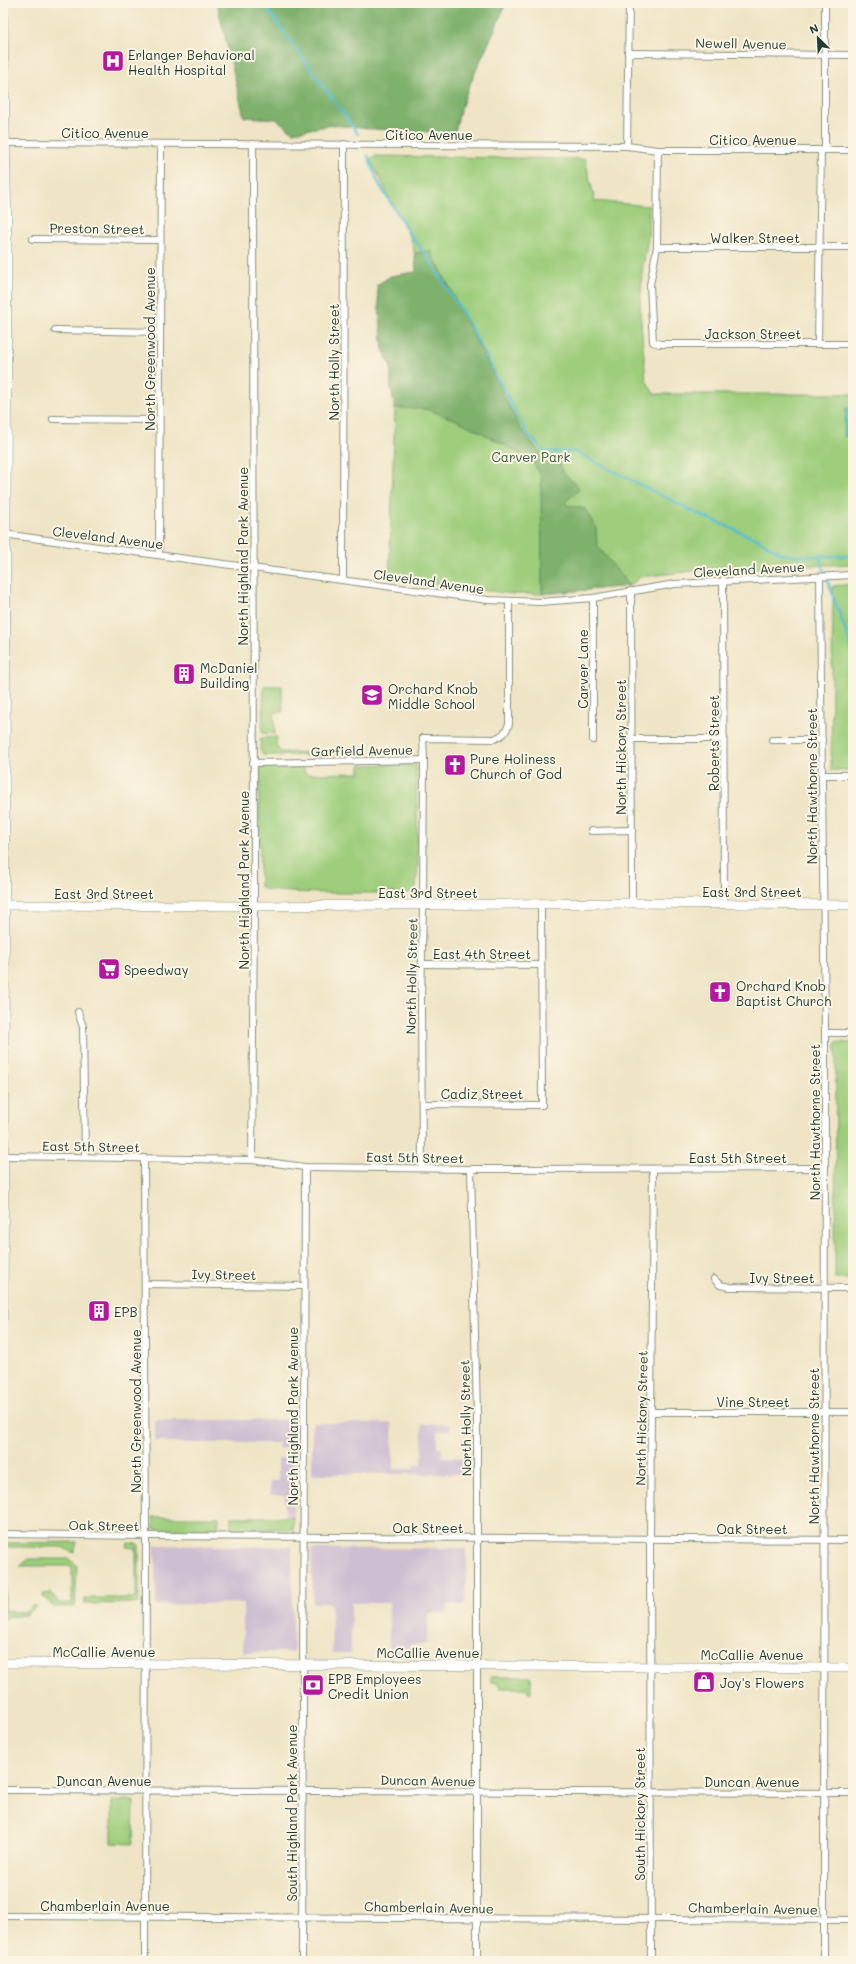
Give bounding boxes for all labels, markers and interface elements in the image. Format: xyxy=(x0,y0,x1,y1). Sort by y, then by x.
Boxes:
north arrow xyxy=(798,18,838,58)
text: N xyxy=(807,20,821,37)
street label: Newell Avenue xyxy=(695,34,787,52)
place label: Erlanger Behavioral Health Hospital xyxy=(128,46,255,78)
hospital icon: Erlanger Behavioral Health Hospital xyxy=(100,48,126,74)
street label: Citico Avenue xyxy=(61,124,149,141)
street label: Citico Avenue xyxy=(385,126,473,143)
street label: Citico Avenue xyxy=(709,131,797,148)
street label: Preston Street xyxy=(49,219,145,237)
street label: Walker Street xyxy=(710,229,800,246)
street label: North Greenwood Avenue xyxy=(141,267,158,431)
street label: North Holly Street xyxy=(325,303,342,420)
street label: Jackson Street xyxy=(705,325,802,342)
park label: Carver Park xyxy=(492,448,571,465)
street label: North Highland Park Avenue xyxy=(234,467,251,645)
street label: Cleveland Avenue xyxy=(52,522,164,552)
street label: Cleveland Avenue xyxy=(693,558,805,580)
street label: Cleveland Avenue xyxy=(373,565,485,597)
street label: Carver Lane xyxy=(574,629,591,709)
place label: McDaniel Building xyxy=(200,659,258,691)
building icon: McDaniel Building xyxy=(171,661,197,687)
street label: North Hickory Street xyxy=(612,679,629,815)
place label: Orchard Knob Middle School xyxy=(388,680,478,712)
school or university icon: Orchard Knob Middle School xyxy=(359,682,385,708)
street label: Roberts Street xyxy=(705,694,722,791)
street label: North Hawthorne Street xyxy=(803,707,820,864)
street label: Garfield Avenue xyxy=(311,741,413,759)
place label: Pure Holiness Church of God xyxy=(470,750,562,782)
church icon: Pure Holiness Church of God xyxy=(442,752,468,778)
street label: North Highland Park Avenue xyxy=(235,791,252,969)
street label: East 3rd Street xyxy=(702,883,802,900)
street label: East 3rd Street xyxy=(378,884,478,901)
street label: East 3rd Street xyxy=(54,885,154,902)
street label: North Holly Street xyxy=(401,917,421,1035)
street label: East 4th Street xyxy=(433,945,531,962)
supermarket icon: Speedway xyxy=(96,956,122,982)
place label: Speedway xyxy=(124,961,189,978)
place label: Orchard Knob Baptist Church xyxy=(736,977,831,1009)
church icon: Orchard Knob Baptist Church xyxy=(707,979,733,1005)
street label: North Hawthorne Street xyxy=(806,1043,823,1200)
street label: Cadiz Street xyxy=(441,1085,523,1102)
street label: East 5th Street xyxy=(42,1137,140,1155)
street label: East 5th Street xyxy=(366,1148,464,1166)
street label: East 5th Street xyxy=(689,1149,787,1166)
street label: Ivy Street xyxy=(191,1265,257,1283)
street label: Ivy Street xyxy=(750,1269,815,1286)
building icon: EPB xyxy=(86,1298,112,1324)
place label: EPB xyxy=(114,1303,137,1320)
street label: North Highland Park Avenue xyxy=(284,1327,301,1505)
street label: North Greenwood Avenue xyxy=(127,1329,144,1493)
street label: North Hickory Street xyxy=(631,1350,651,1486)
street label: North Holly Street xyxy=(455,1359,475,1477)
street label: North Hawthorne Street xyxy=(805,1367,822,1524)
street label: Vine Street xyxy=(716,1393,790,1410)
street label: Oak Street xyxy=(68,1516,140,1534)
street label: Oak Street xyxy=(393,1519,464,1536)
street label: Oak Street xyxy=(717,1520,788,1537)
street label: McCallie Avenue xyxy=(52,1643,156,1660)
street label: McCallie Avenue xyxy=(376,1644,480,1661)
street label: McCallie Avenue xyxy=(700,1646,804,1663)
shop icon: Joy's Flowers xyxy=(691,1669,717,1695)
place label: EPB Employees Credit Union xyxy=(328,1670,422,1702)
bank icon: EPB Employees Credit Union xyxy=(300,1672,326,1698)
place label: Joy's Flowers xyxy=(720,1674,804,1691)
street label: South Highland Park Avenue xyxy=(283,1724,300,1902)
street label: South Hickory Street xyxy=(631,1747,648,1881)
street label: Duncan Avenue xyxy=(380,1771,476,1789)
street label: Duncan Avenue xyxy=(56,1772,152,1789)
street label: Duncan Avenue xyxy=(704,1773,800,1790)
street label: Chamberlain Avenue xyxy=(40,1897,170,1914)
street label: Chamberlain Avenue xyxy=(364,1897,494,1917)
street label: Chamberlain Avenue xyxy=(688,1898,818,1918)

